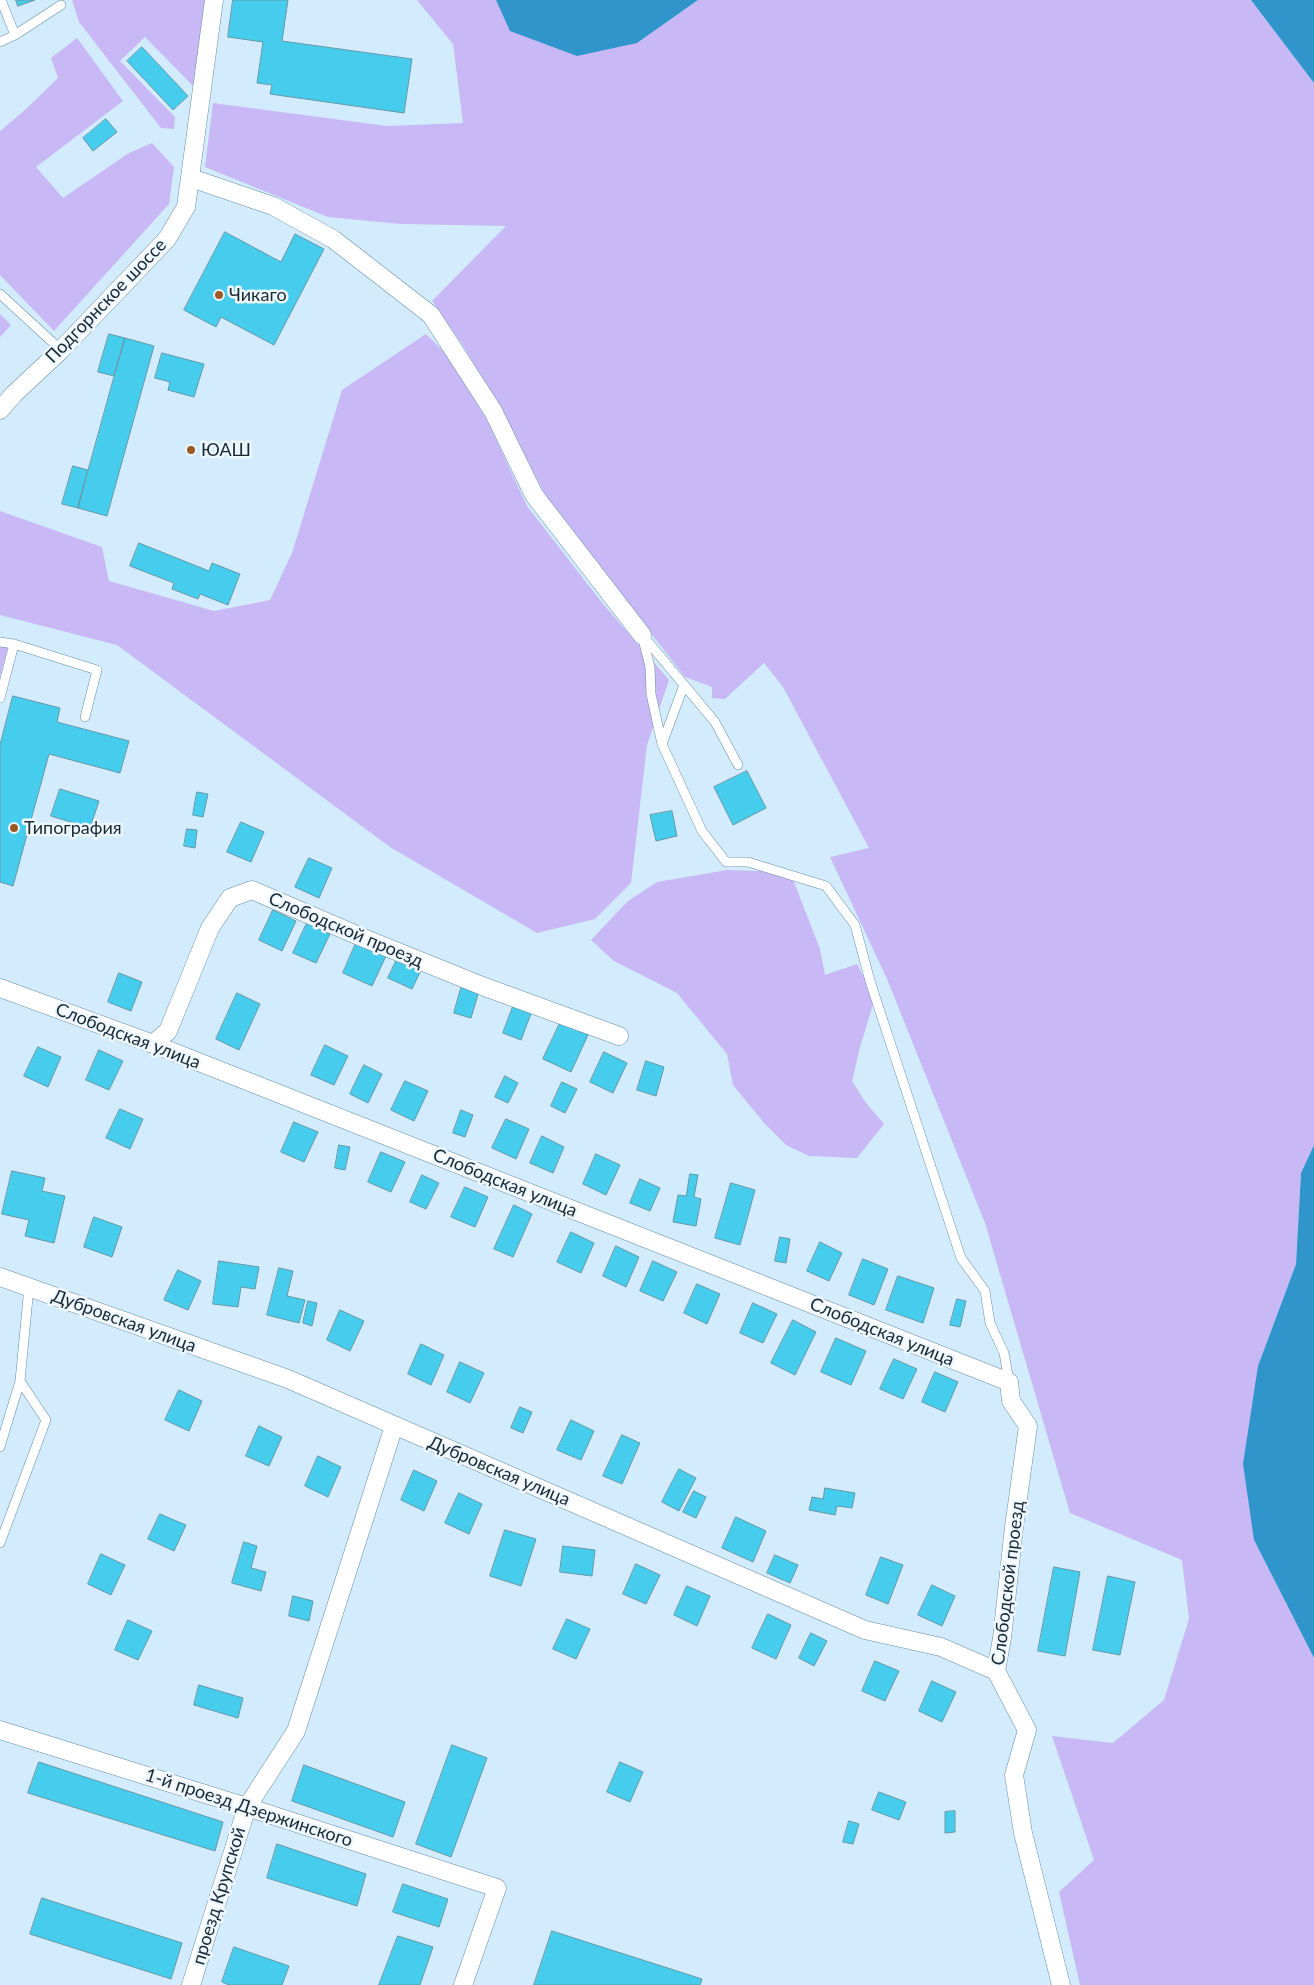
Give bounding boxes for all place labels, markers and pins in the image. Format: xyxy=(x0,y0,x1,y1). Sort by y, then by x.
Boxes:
place label: Чикаго xyxy=(229,284,287,306)
marker: Чикаго xyxy=(213,289,225,301)
place label: ЮАШ xyxy=(201,439,251,461)
marker: ЮАШ xyxy=(185,444,197,456)
place label: Типография xyxy=(24,817,122,839)
marker: Типография xyxy=(8,822,20,834)

